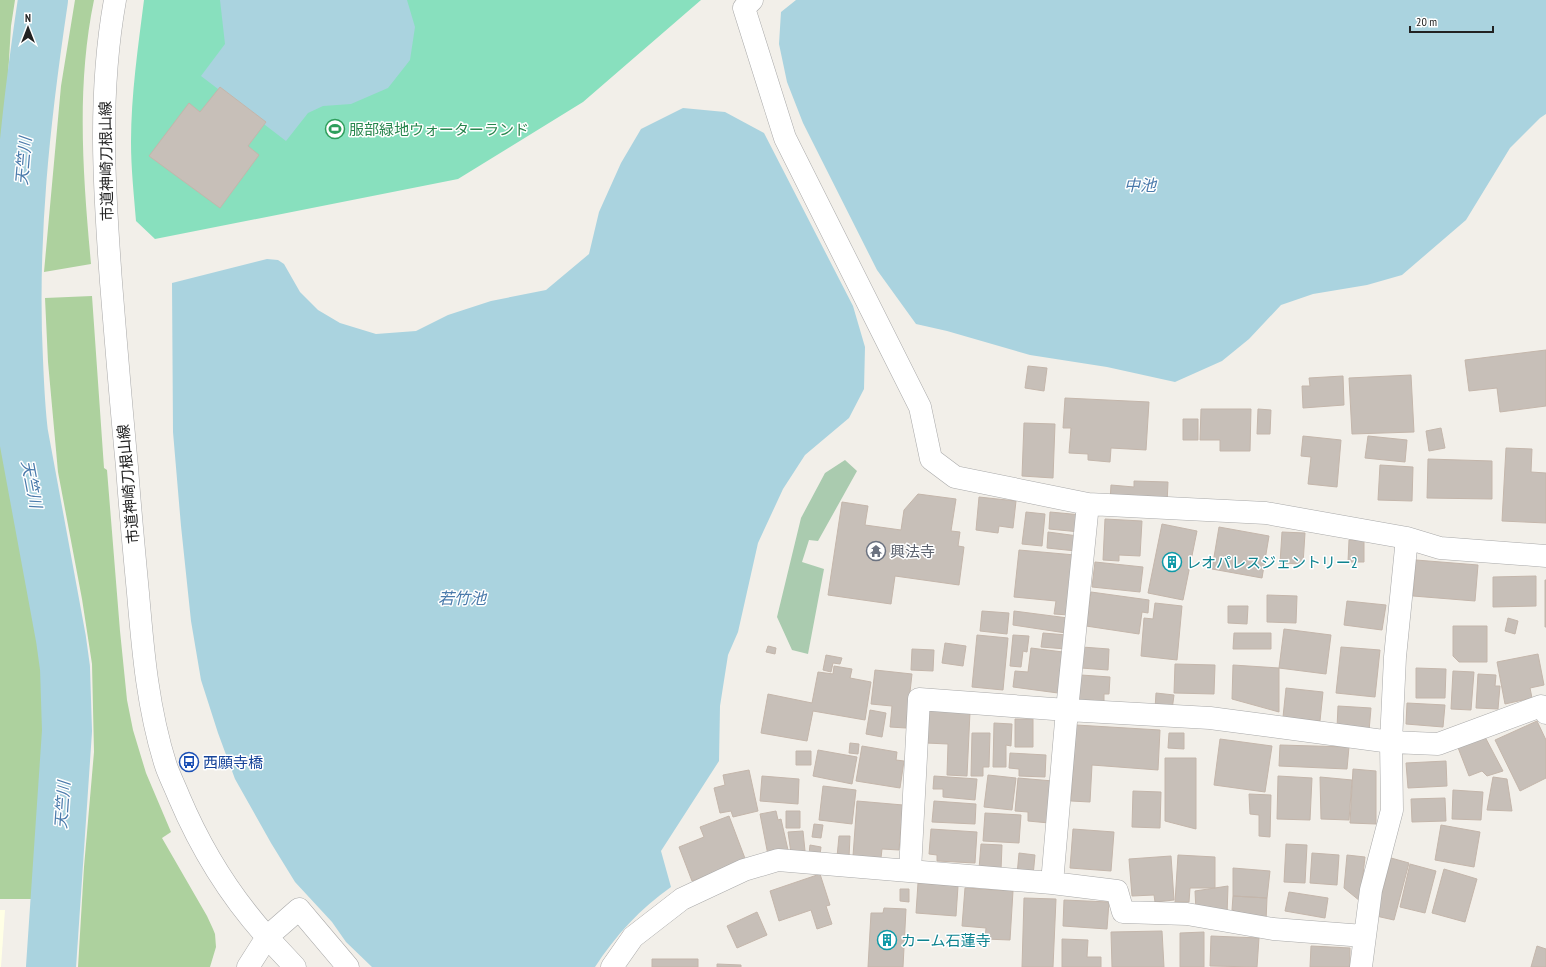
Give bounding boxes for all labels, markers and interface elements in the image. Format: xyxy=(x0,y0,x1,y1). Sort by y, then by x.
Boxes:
north arrow xyxy=(8,8,48,48)
scale bar xyxy=(1410,8,1493,34)
text: N xyxy=(25,11,31,25)
text: 20 m xyxy=(1416,14,1437,29)
street label: 市道神崎刀根山線 xyxy=(95,101,117,221)
sports icon: 服部緑地ウォーターランド xyxy=(324,118,346,140)
place label: 服部緑地ウォーターランド xyxy=(349,120,529,139)
water label: 天竺川 xyxy=(11,134,35,186)
water label: 中池 xyxy=(1124,175,1158,195)
street label: 市道神崎刀根山線 xyxy=(113,423,143,545)
water label: 天竺川 xyxy=(18,459,47,511)
temple icon: 興法寺 xyxy=(865,540,887,562)
place label: 興法寺 xyxy=(890,542,935,561)
building icon: レオパレスジェントリー2 xyxy=(1161,551,1183,573)
place label: レオパレスジェントリー2 xyxy=(1186,553,1358,572)
water label: 若竹池 xyxy=(438,588,488,608)
bus stop icon: 西願寺橋 xyxy=(178,751,200,773)
place label: 西願寺橋 xyxy=(203,753,263,772)
water label: 天竺川 xyxy=(50,778,74,830)
building icon: カーム石蓮寺 xyxy=(876,929,898,951)
place label: カーム石蓮寺 xyxy=(901,931,991,950)

